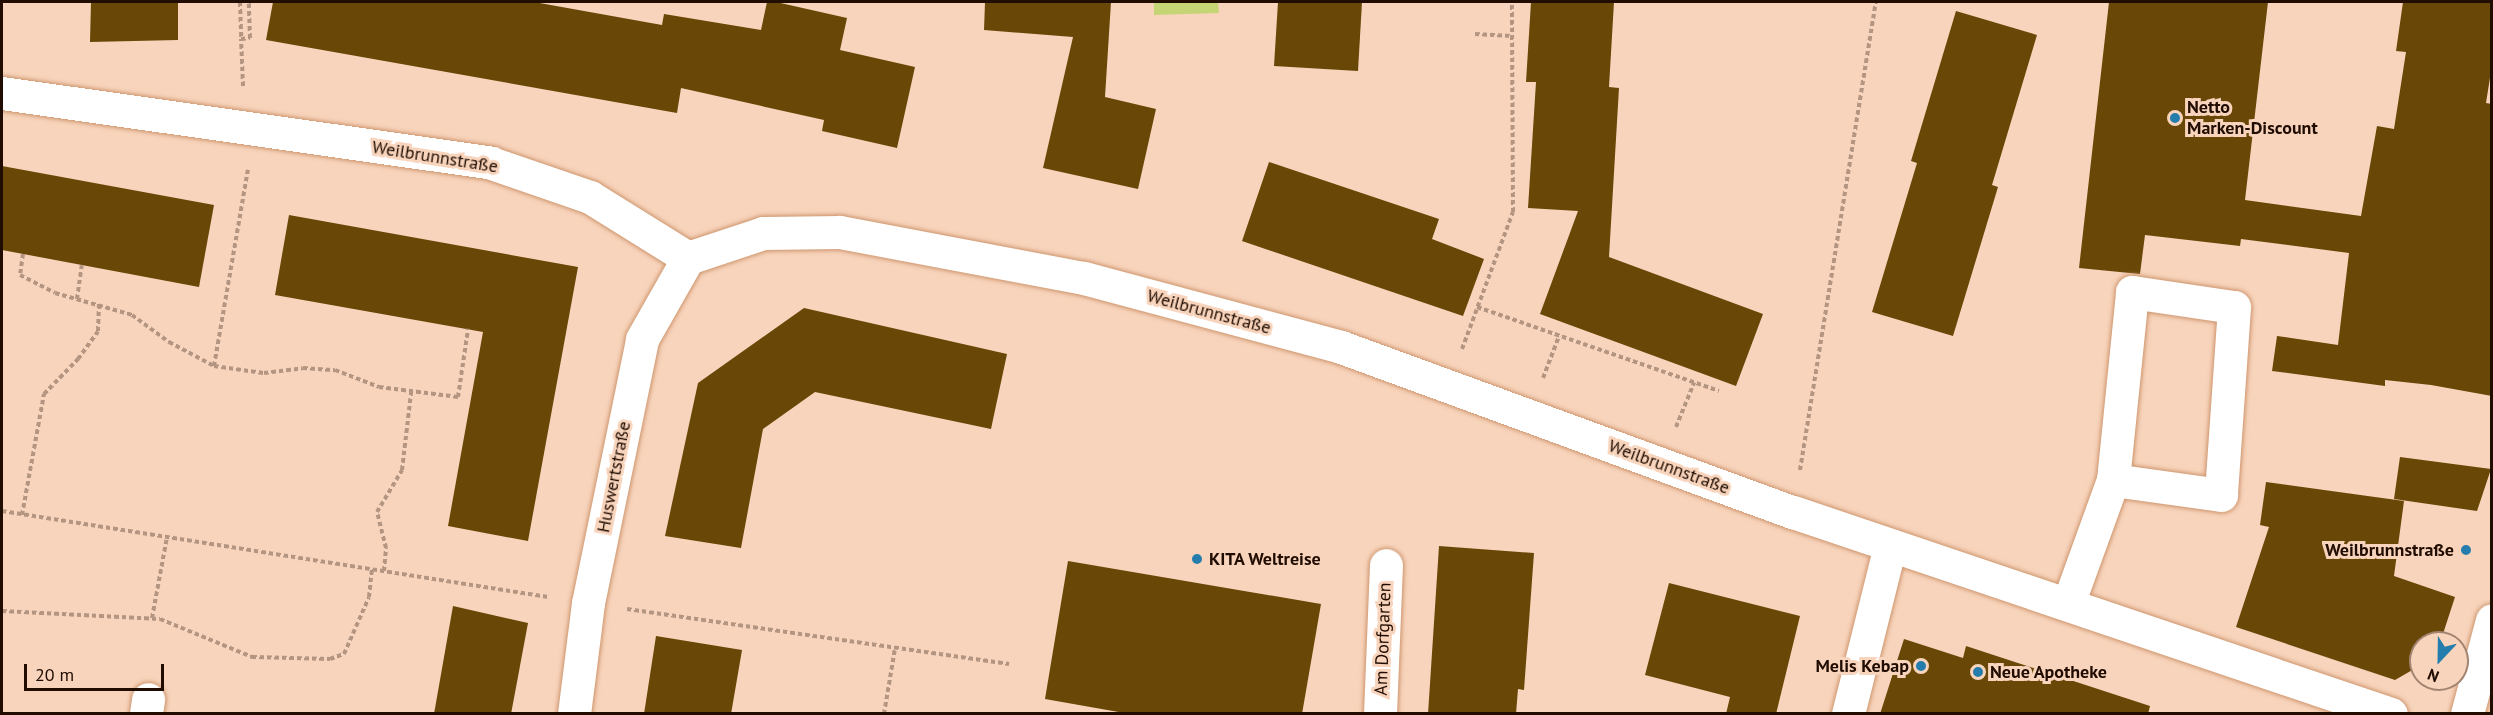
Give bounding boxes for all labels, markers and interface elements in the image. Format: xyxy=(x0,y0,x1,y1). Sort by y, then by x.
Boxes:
place label: Netto Marken-Discount xyxy=(2187,97,2318,140)
marker: Netto Marken-Discount xyxy=(2168,111,2182,125)
street label: Weilbrunnstraße xyxy=(371,136,499,178)
street label: Weilbrunnstraße xyxy=(1145,285,1273,339)
street label: Huswertstraße xyxy=(593,420,635,534)
street label: Weilbrunnstraße xyxy=(1606,435,1732,499)
place label: Weilbrunnstraße xyxy=(2325,539,2454,561)
marker: Weilbrunnstraße xyxy=(2459,543,2473,557)
place label: KITA Weltreise xyxy=(1209,548,1322,570)
marker: KITA Weltreise xyxy=(1190,552,1204,566)
street label: Am Dorfgarten xyxy=(1370,582,1396,696)
north arrow xyxy=(2409,631,2469,691)
scale bar xyxy=(27,652,166,690)
place label: Melis Kebap xyxy=(1815,655,1909,677)
marker: Melis Kebap xyxy=(1914,659,1928,673)
place label: Neue Apotheke xyxy=(1990,661,2108,683)
text: 20 m xyxy=(35,663,74,686)
marker: Neue Apotheke xyxy=(1971,665,1985,679)
text: N xyxy=(2424,665,2442,687)

